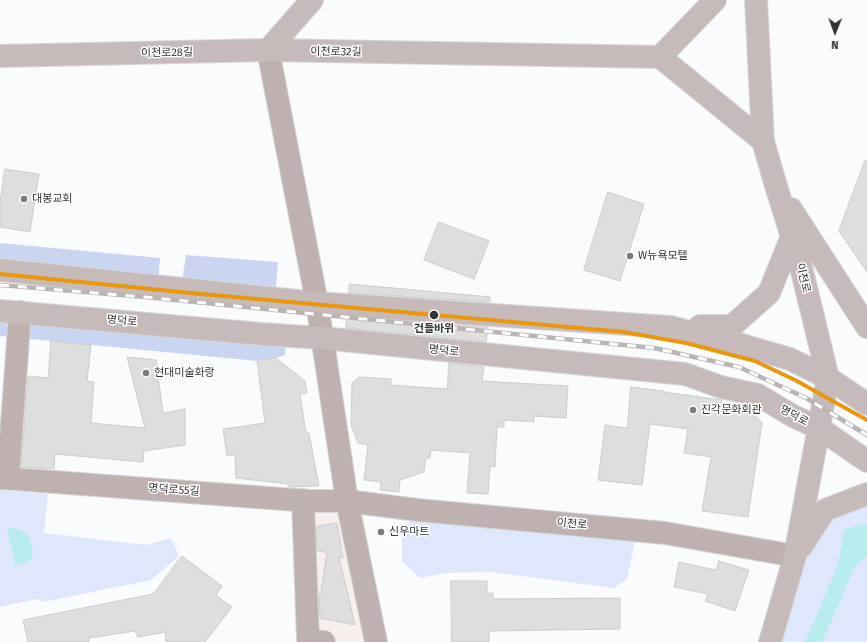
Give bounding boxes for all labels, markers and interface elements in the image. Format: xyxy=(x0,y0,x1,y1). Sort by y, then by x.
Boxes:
north arrow xyxy=(815,12,855,52)
text: N xyxy=(831,38,839,51)
street label: 이천로32길 xyxy=(310,45,362,59)
street label: 이천로28길 xyxy=(141,46,193,60)
place label: 대봉교회 xyxy=(32,192,72,206)
marker: 대봉교회 xyxy=(19,194,29,204)
place label: W뉴욕모텔 xyxy=(638,249,688,263)
marker: W뉴욕모텔 xyxy=(625,251,635,261)
street label: 이천로 xyxy=(793,262,813,294)
marker: 건들바위 xyxy=(428,309,440,321)
street label: 명덕로 xyxy=(106,313,138,329)
place label: 건들바위 xyxy=(414,322,454,336)
street label: 명덕로 xyxy=(428,343,460,359)
place label: 현대미술화랑 xyxy=(154,366,215,380)
marker: 현대미술화랑 xyxy=(141,368,151,378)
place label: 진각문화회관 xyxy=(701,403,762,417)
street label: 명덕로 xyxy=(777,403,811,429)
marker: 진각문화회관 xyxy=(688,405,698,415)
street label: 명덕로55길 xyxy=(148,482,200,498)
street label: 이천로 xyxy=(556,516,588,532)
place label: 신우마트 xyxy=(389,525,429,539)
marker: 신우마트 xyxy=(376,527,386,537)

